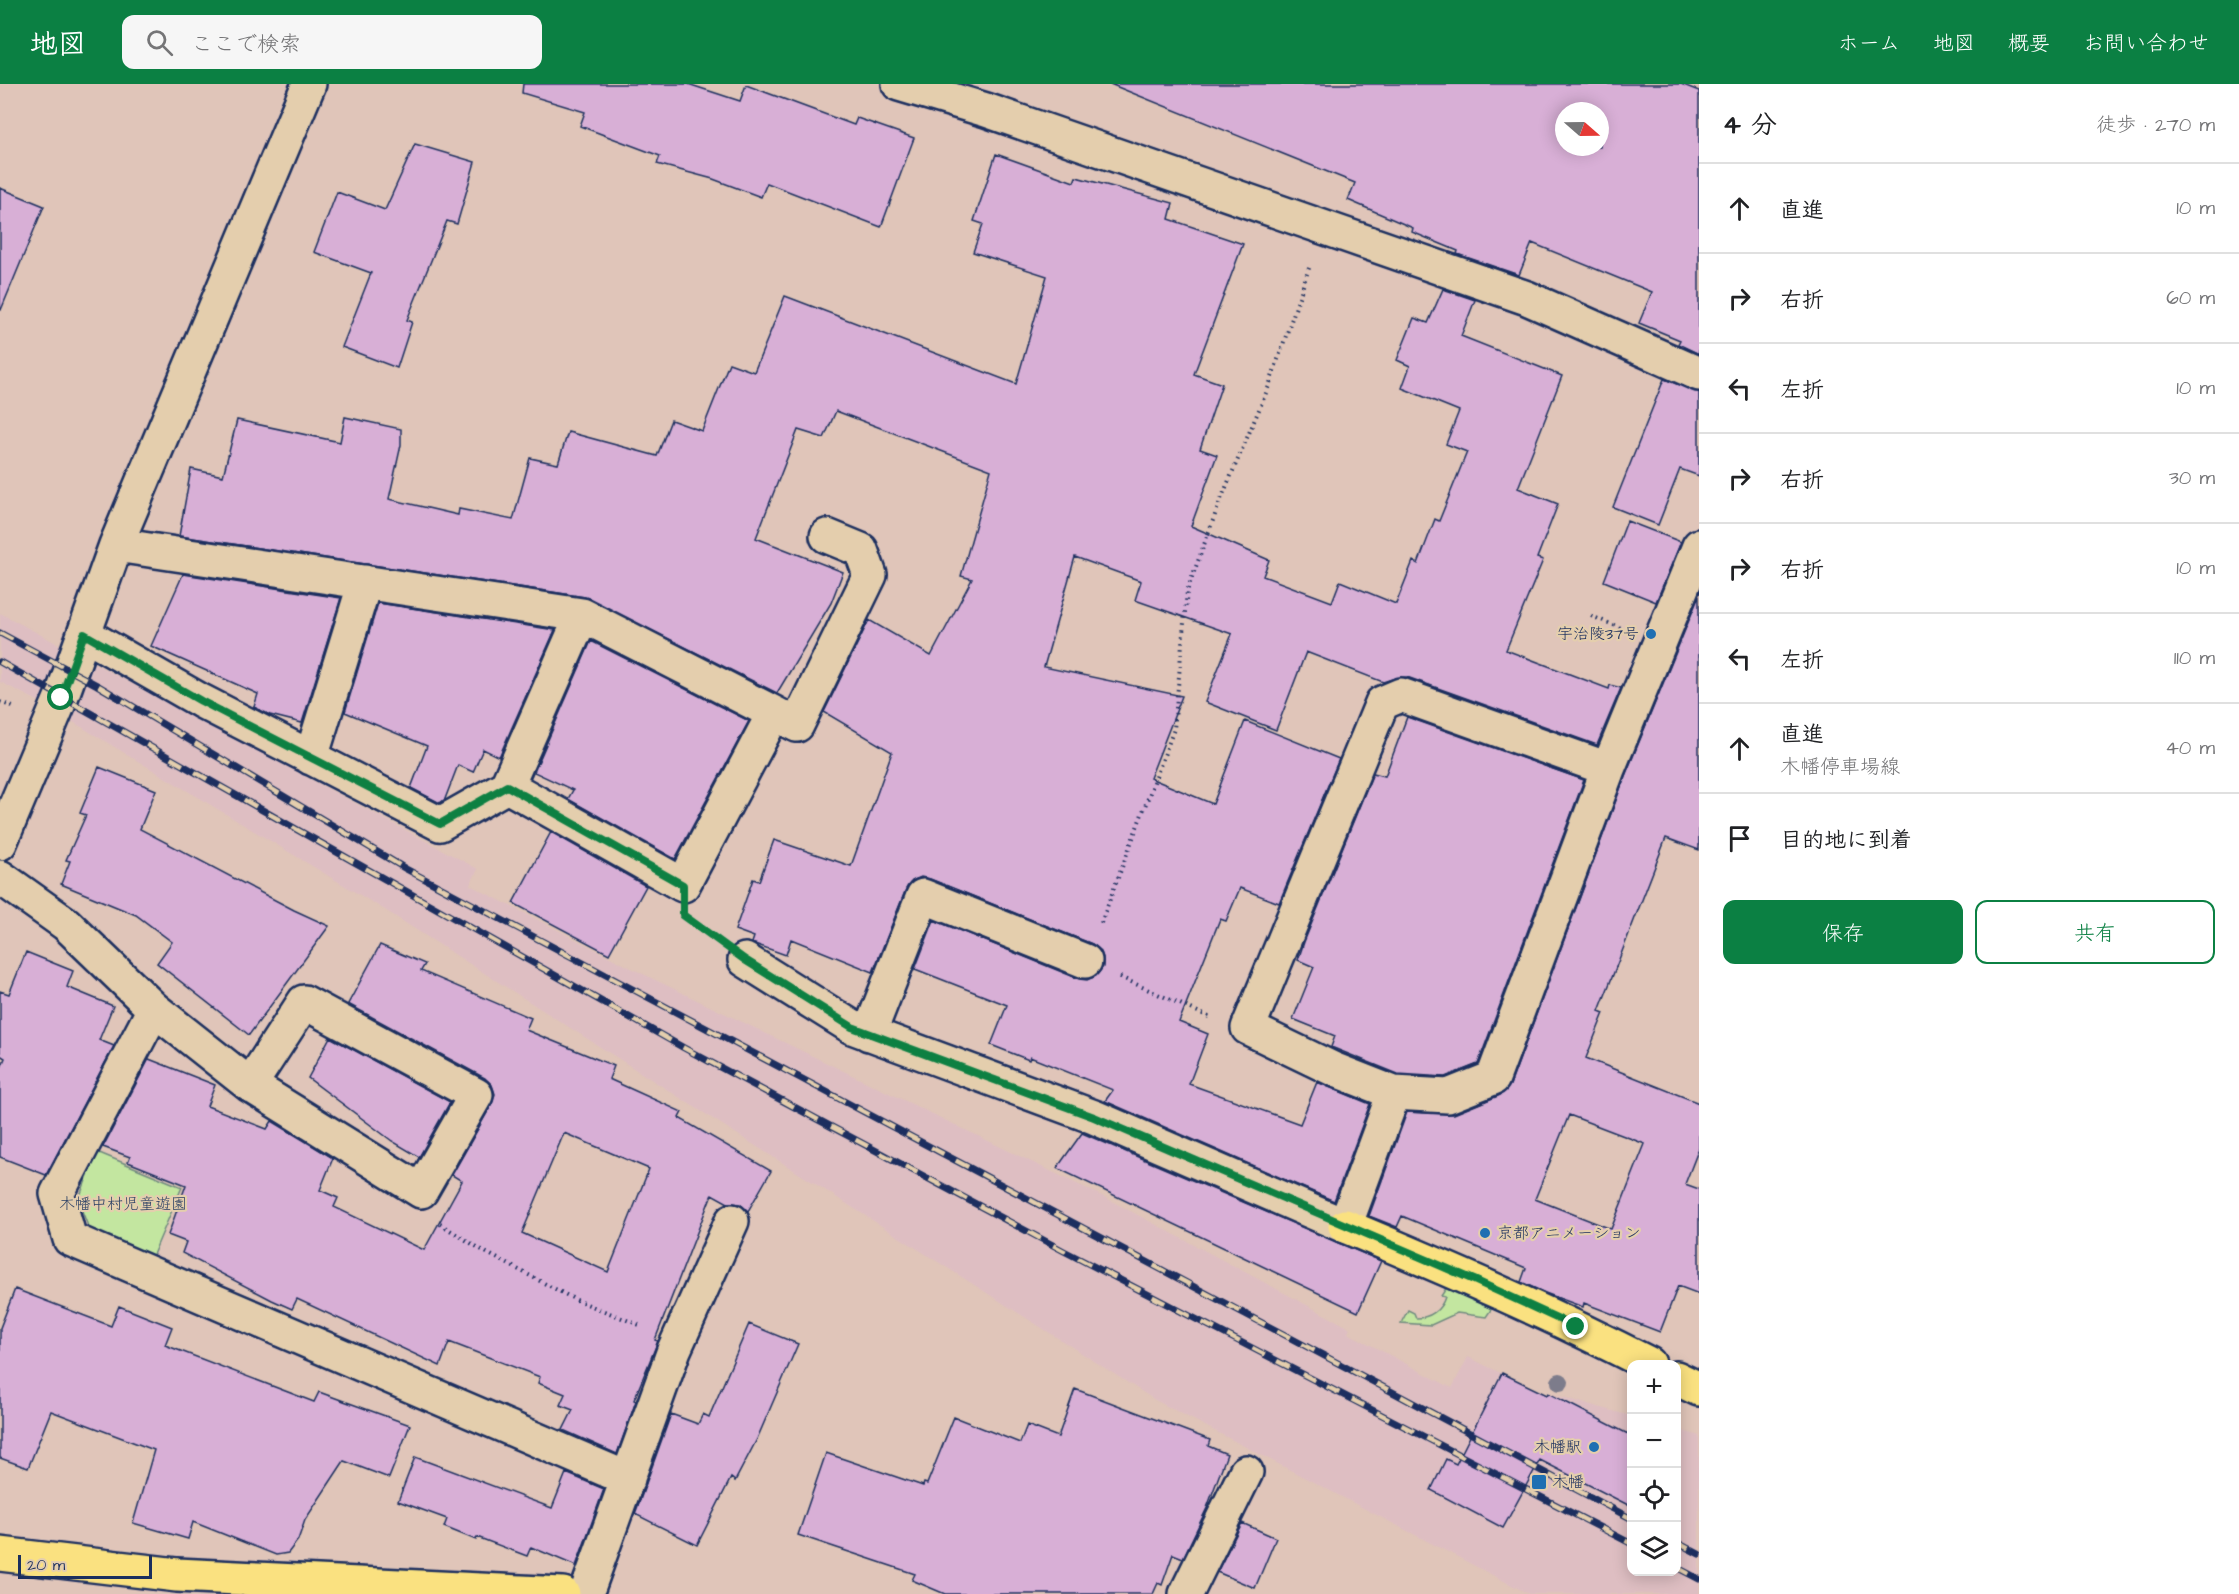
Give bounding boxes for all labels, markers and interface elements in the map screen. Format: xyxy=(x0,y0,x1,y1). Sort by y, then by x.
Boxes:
search box xyxy=(122,15,542,69)
text: 地図 xyxy=(30,25,86,64)
icon: search xyxy=(143,26,176,59)
text: ここで検索 xyxy=(191,29,301,60)
text: ホーム xyxy=(1838,29,1900,58)
text: 地図 xyxy=(1933,29,1975,58)
text: 概要 xyxy=(2008,29,2050,58)
text: お問い合わせ xyxy=(2083,29,2209,58)
north arrow xyxy=(1555,102,1609,156)
text: 4 分 xyxy=(1723,107,1777,143)
text: 徒歩 · 270 m xyxy=(2096,111,2215,139)
icon: ahead xyxy=(1723,192,1756,225)
text: 10 m xyxy=(2176,194,2215,222)
text: 直進 xyxy=(1780,195,1824,226)
icon: right xyxy=(1723,282,1756,315)
text: 60 m xyxy=(2166,284,2215,312)
text: 右折 xyxy=(1780,285,1824,316)
icon: left xyxy=(1723,372,1756,405)
text: 10 m xyxy=(2176,374,2215,402)
text: 左折 xyxy=(1780,375,1824,406)
icon: right xyxy=(1723,462,1756,495)
text: 30 m xyxy=(2169,464,2215,492)
text: 右折 xyxy=(1780,465,1824,496)
icon: right xyxy=(1723,552,1756,585)
text: 10 m xyxy=(2176,554,2215,582)
text: 右折 xyxy=(1780,555,1824,586)
place label: 宇治陵37号 xyxy=(1557,623,1639,645)
marker: 宇治陵37号 xyxy=(1644,627,1658,641)
icon: left xyxy=(1723,642,1756,675)
text: 110 m xyxy=(2174,644,2215,672)
text: 左折 xyxy=(1780,645,1824,676)
route start xyxy=(47,684,73,710)
text: 直進 xyxy=(1780,719,1824,750)
icon: ahead xyxy=(1723,732,1756,765)
text: 40 m xyxy=(2165,734,2215,762)
text: 木幡停車場線 xyxy=(1780,753,1900,781)
icon: arrive xyxy=(1723,822,1756,855)
text: 目的地に到着 xyxy=(1780,825,1912,856)
button: 保存 xyxy=(1723,900,1963,964)
button: 共有 xyxy=(1975,900,2215,964)
park label: 木幡中村児童遊園 xyxy=(59,1193,187,1215)
place label: 京都アニメーション xyxy=(1497,1222,1641,1244)
marker: 京都アニメーション xyxy=(1478,1226,1492,1240)
route end xyxy=(1562,1313,1588,1339)
map controls xyxy=(1627,1360,1681,1576)
button: + xyxy=(1627,1360,1681,1414)
button: − xyxy=(1627,1414,1681,1468)
place label: 木幡駅 xyxy=(1534,1436,1582,1458)
marker: 木幡駅 xyxy=(1587,1440,1601,1454)
button: locate xyxy=(1627,1468,1681,1522)
place label: 木幡 xyxy=(1552,1471,1584,1493)
marker: 木幡 xyxy=(1530,1473,1548,1491)
button: layers xyxy=(1627,1522,1681,1576)
scale bar xyxy=(18,1552,152,1580)
text: 20 m xyxy=(27,1554,65,1576)

